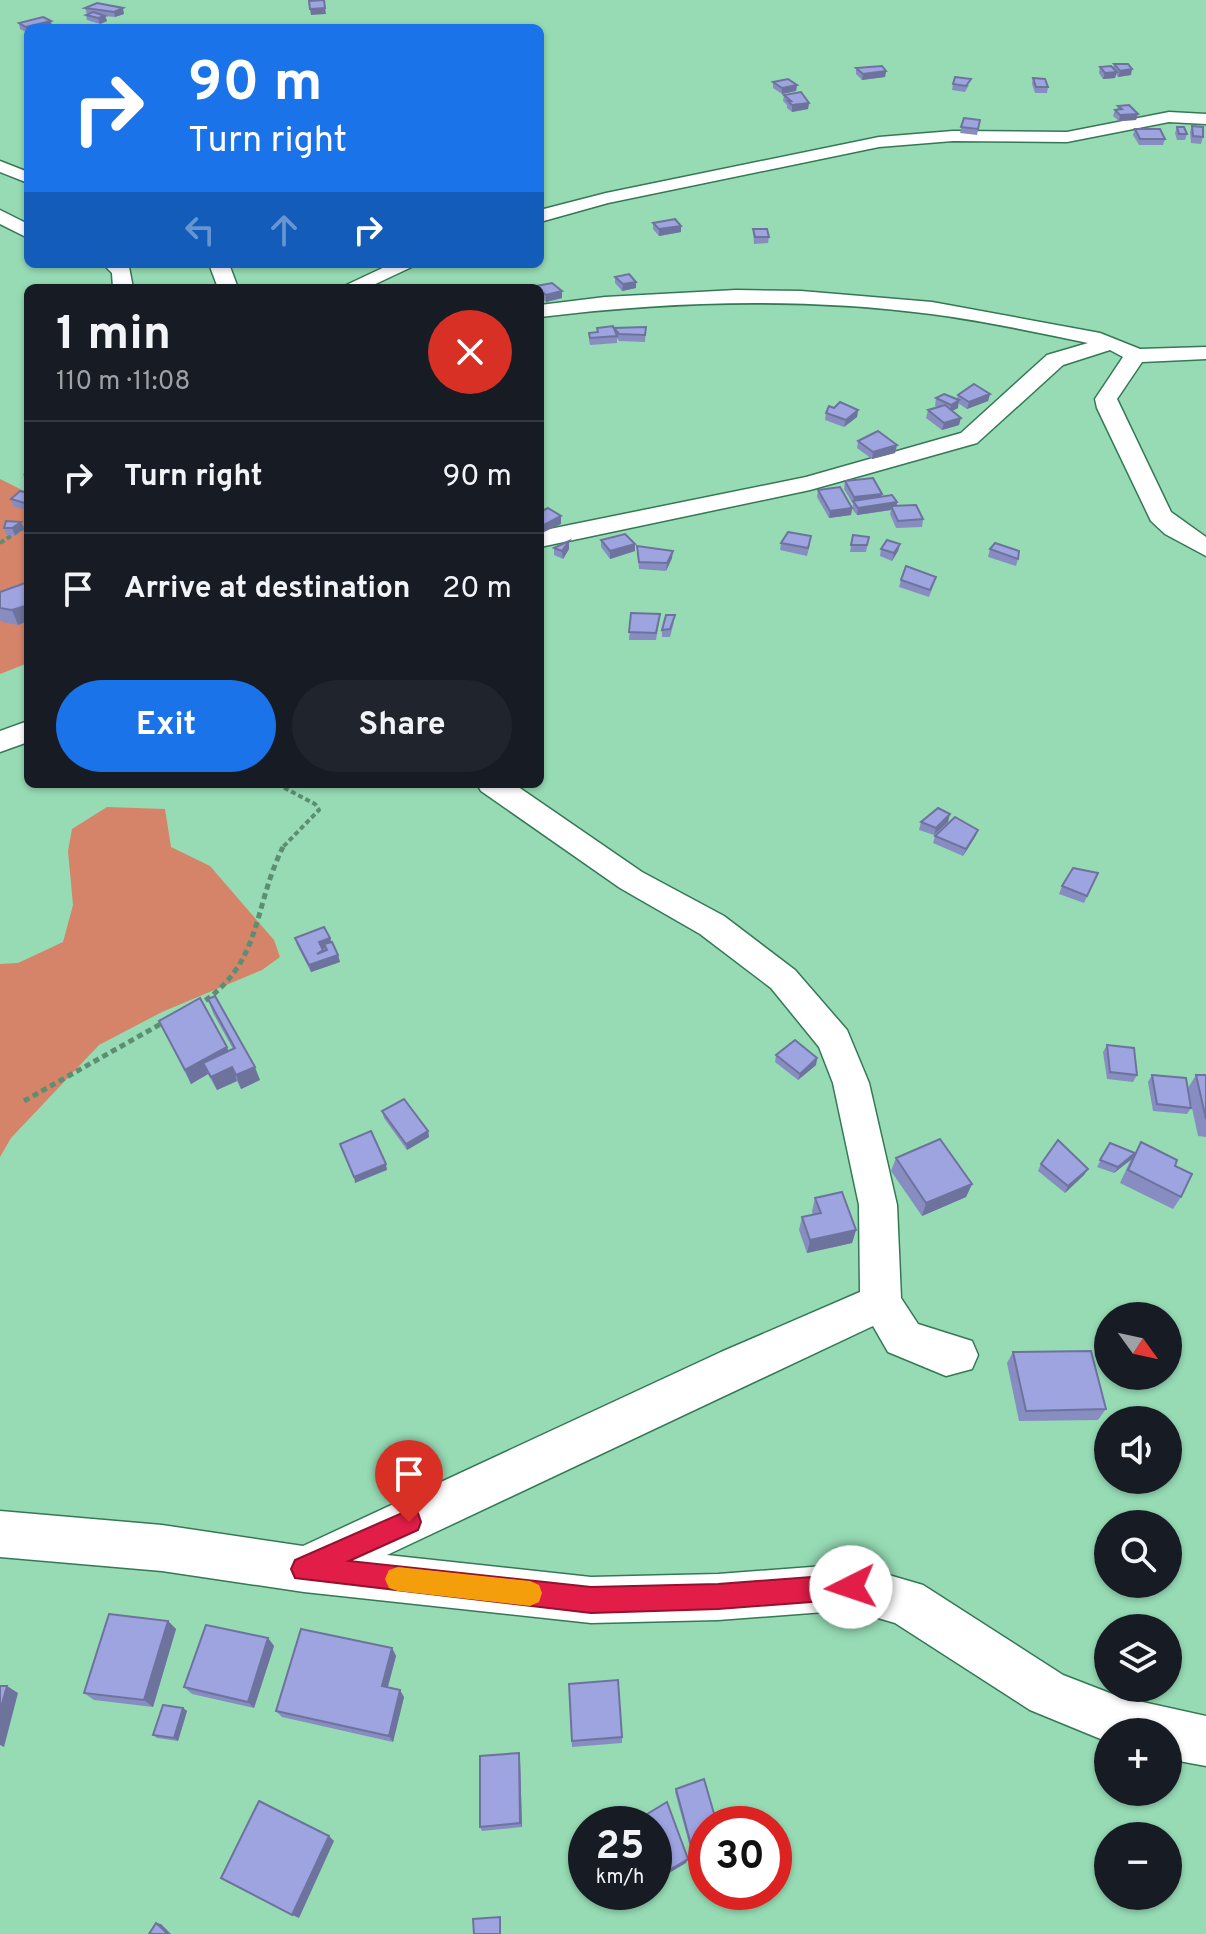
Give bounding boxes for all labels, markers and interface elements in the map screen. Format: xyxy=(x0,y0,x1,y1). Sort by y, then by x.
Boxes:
text: 90 m xyxy=(188,50,323,120)
icon: right xyxy=(56,56,160,160)
text: Turn right xyxy=(188,119,347,165)
icon: left xyxy=(178,208,222,252)
icon: ahead xyxy=(262,208,306,252)
icon: right xyxy=(346,208,390,252)
text: 1 min xyxy=(56,306,171,366)
button: close xyxy=(428,310,512,394)
text: 110 m · 11:08 xyxy=(56,366,190,399)
icon: right xyxy=(56,455,100,499)
text: Turn right xyxy=(124,459,262,496)
text: 90 m xyxy=(443,459,512,496)
icon: arrive xyxy=(56,567,100,611)
text: Arrive at destination xyxy=(124,571,410,608)
text: 20 m xyxy=(442,571,512,608)
button: Exit xyxy=(56,680,276,772)
button: Share xyxy=(292,680,512,772)
north arrow xyxy=(1094,1302,1182,1390)
map controls xyxy=(1094,1302,1182,1910)
button: sound xyxy=(1094,1406,1182,1494)
pin xyxy=(375,1440,443,1522)
icon: arrive xyxy=(387,1452,431,1496)
button: search xyxy=(1094,1510,1182,1598)
position arrow xyxy=(809,1545,893,1629)
button: layers xyxy=(1094,1614,1182,1702)
button: + xyxy=(1094,1718,1182,1806)
speed limit sign: 30 xyxy=(688,1806,792,1910)
button: − xyxy=(1094,1822,1182,1910)
text: 25 xyxy=(596,1823,644,1873)
text: km/h xyxy=(596,1865,644,1891)

